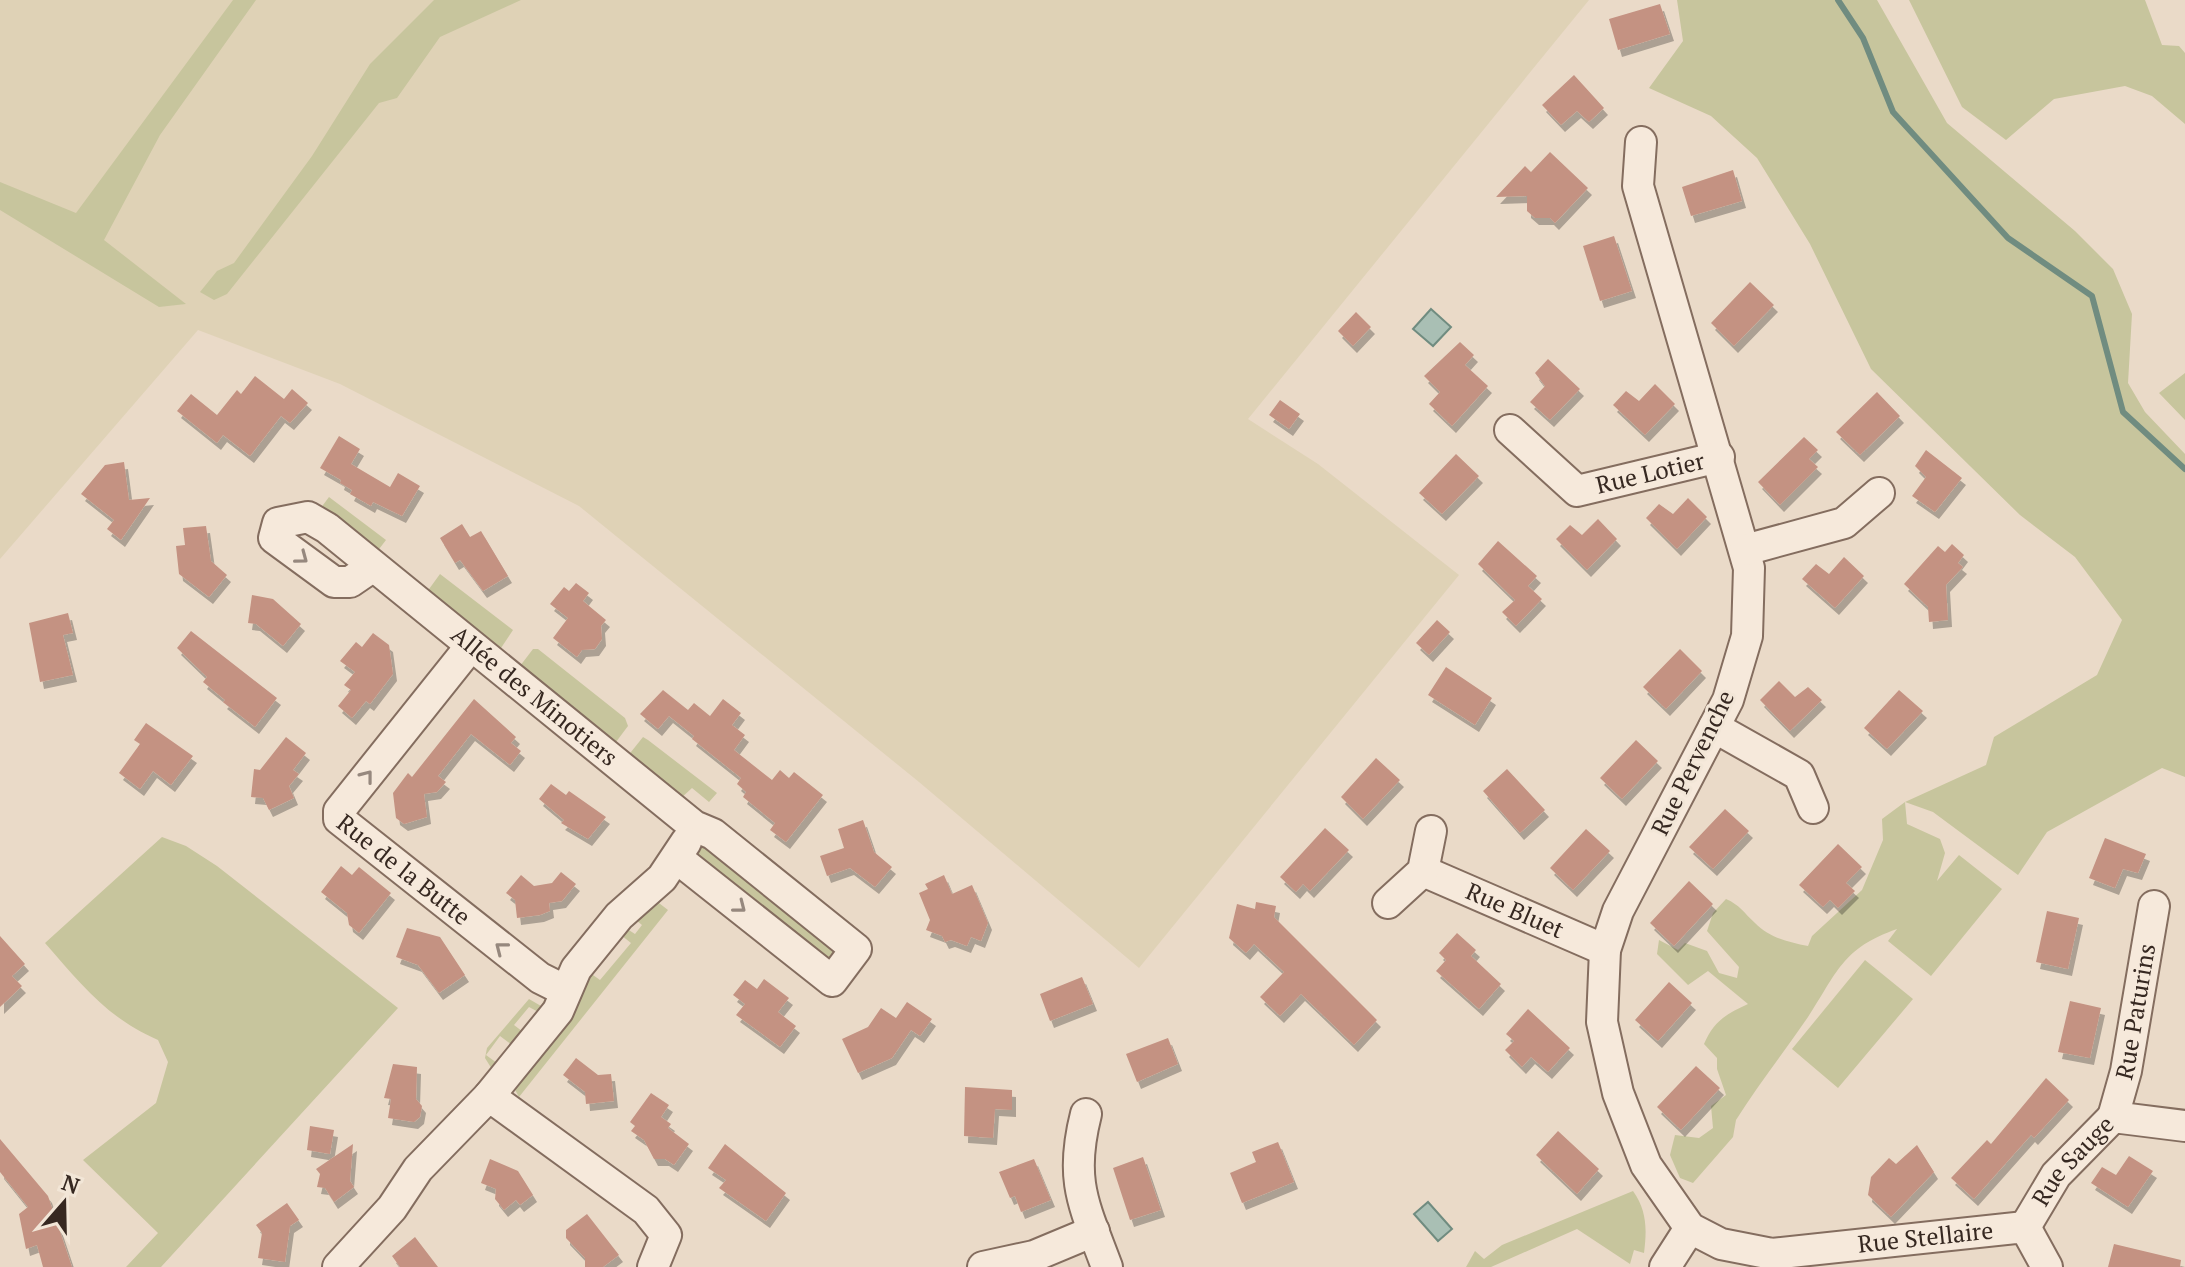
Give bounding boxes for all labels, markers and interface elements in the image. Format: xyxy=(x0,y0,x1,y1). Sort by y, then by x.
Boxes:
street label: Rue Lotier xyxy=(1593,444,1708,501)
one-way arrow xyxy=(293,549,308,563)
street label: Allée des Minotiers xyxy=(445,618,625,773)
street label: Rue Pervenche xyxy=(1643,685,1741,840)
one-way arrow xyxy=(358,770,372,785)
street label: Rue de la Butte xyxy=(331,806,477,932)
street label: Rue Bluet xyxy=(1461,875,1569,945)
one-way arrow xyxy=(731,897,745,912)
street label: Rue Paturins xyxy=(2107,941,2162,1083)
one-way arrow xyxy=(495,943,510,957)
street label: Rue Sauge xyxy=(2024,1108,2120,1212)
north arrow xyxy=(24,1163,104,1243)
text: N xyxy=(58,1167,84,1200)
street label: Rue Stellaire xyxy=(1856,1213,1995,1260)

